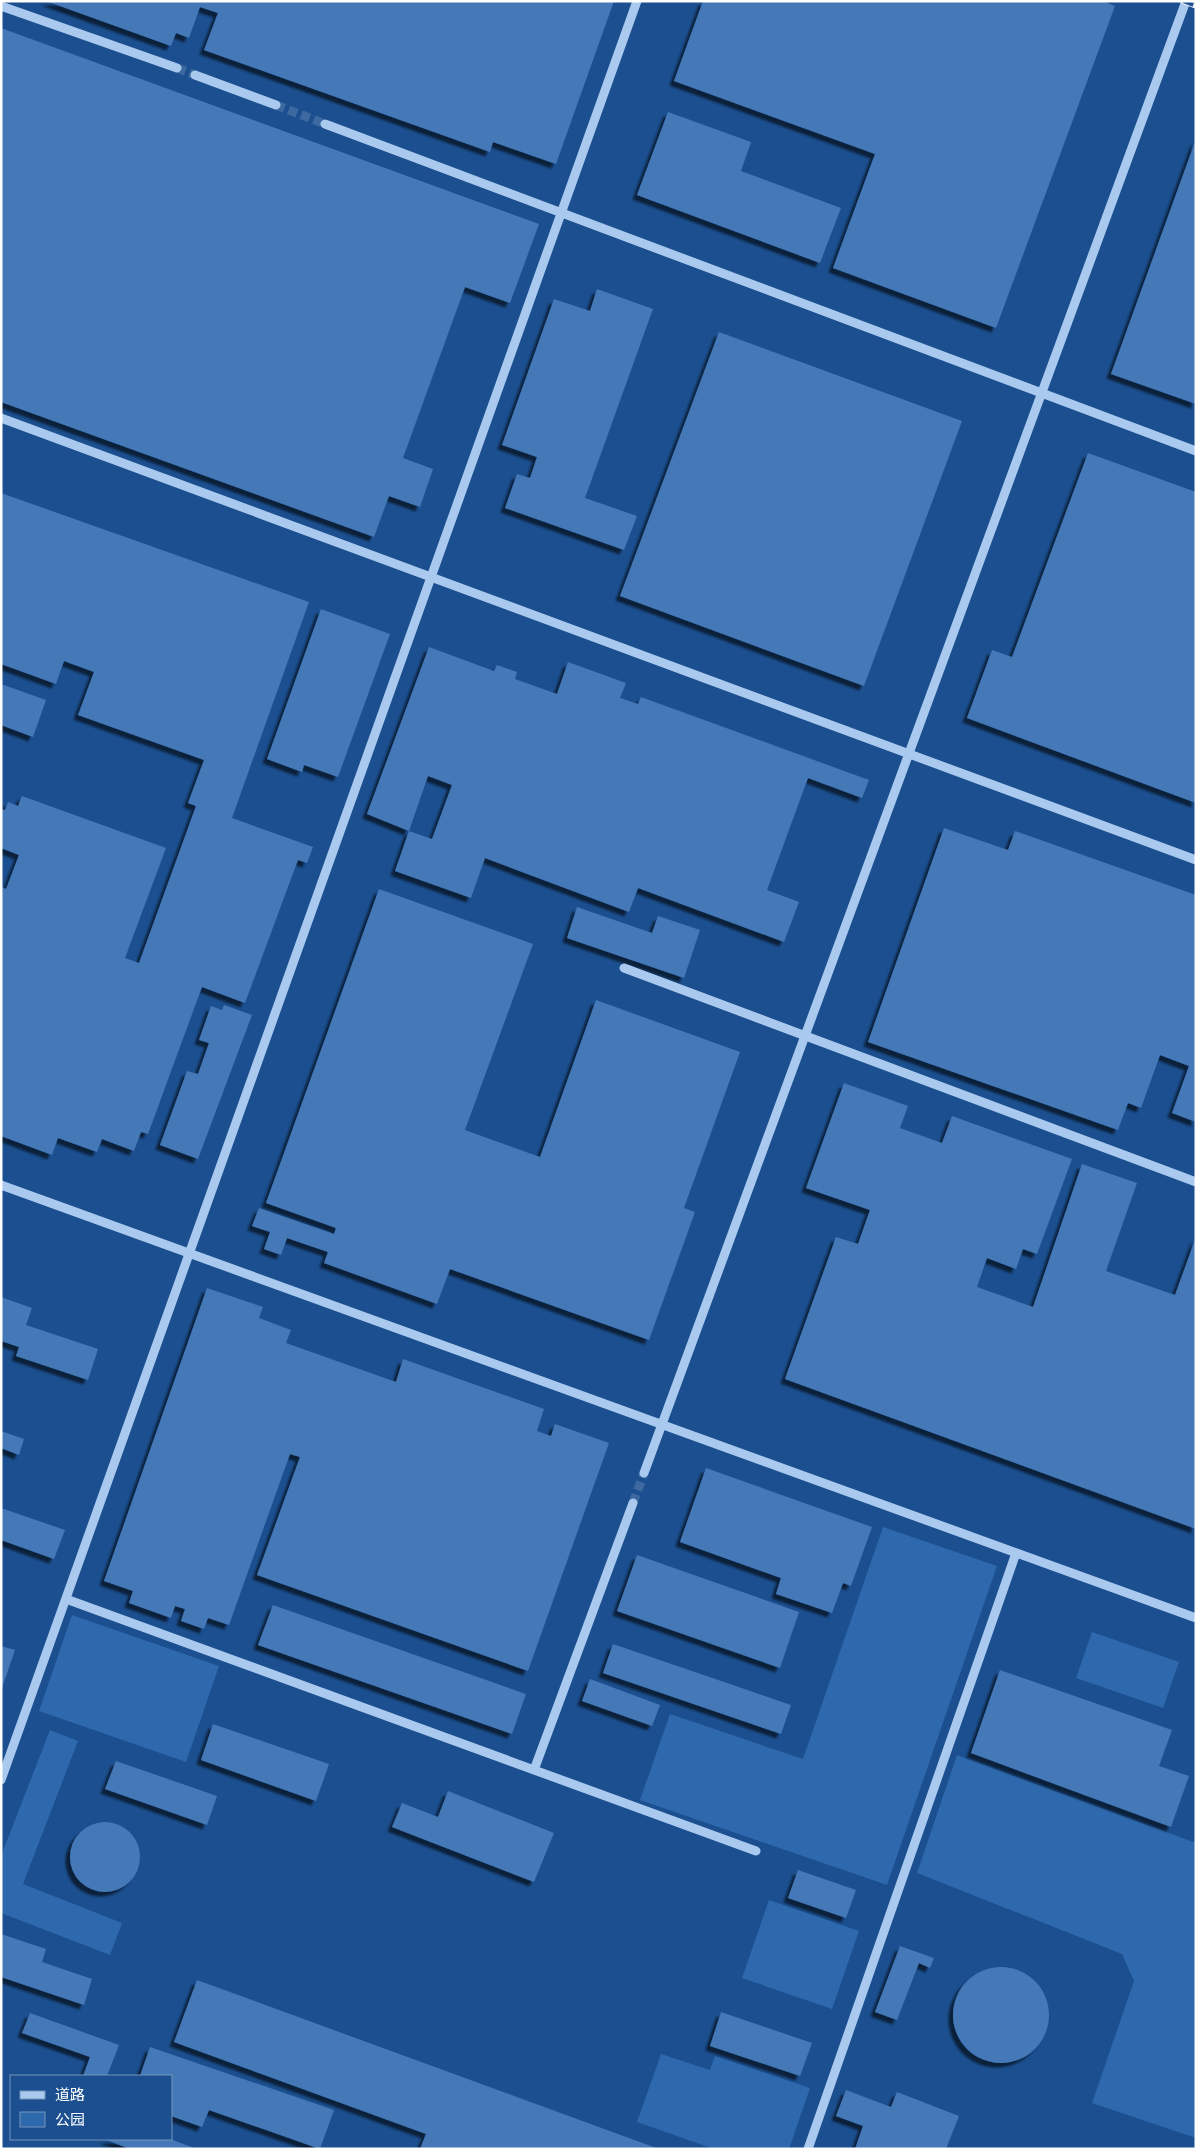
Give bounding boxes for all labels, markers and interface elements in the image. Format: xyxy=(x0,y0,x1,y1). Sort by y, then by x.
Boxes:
legend xyxy=(10,2075,172,2140)
text: 道路 xyxy=(55,2086,85,2104)
text: 公园 xyxy=(55,2111,85,2129)

